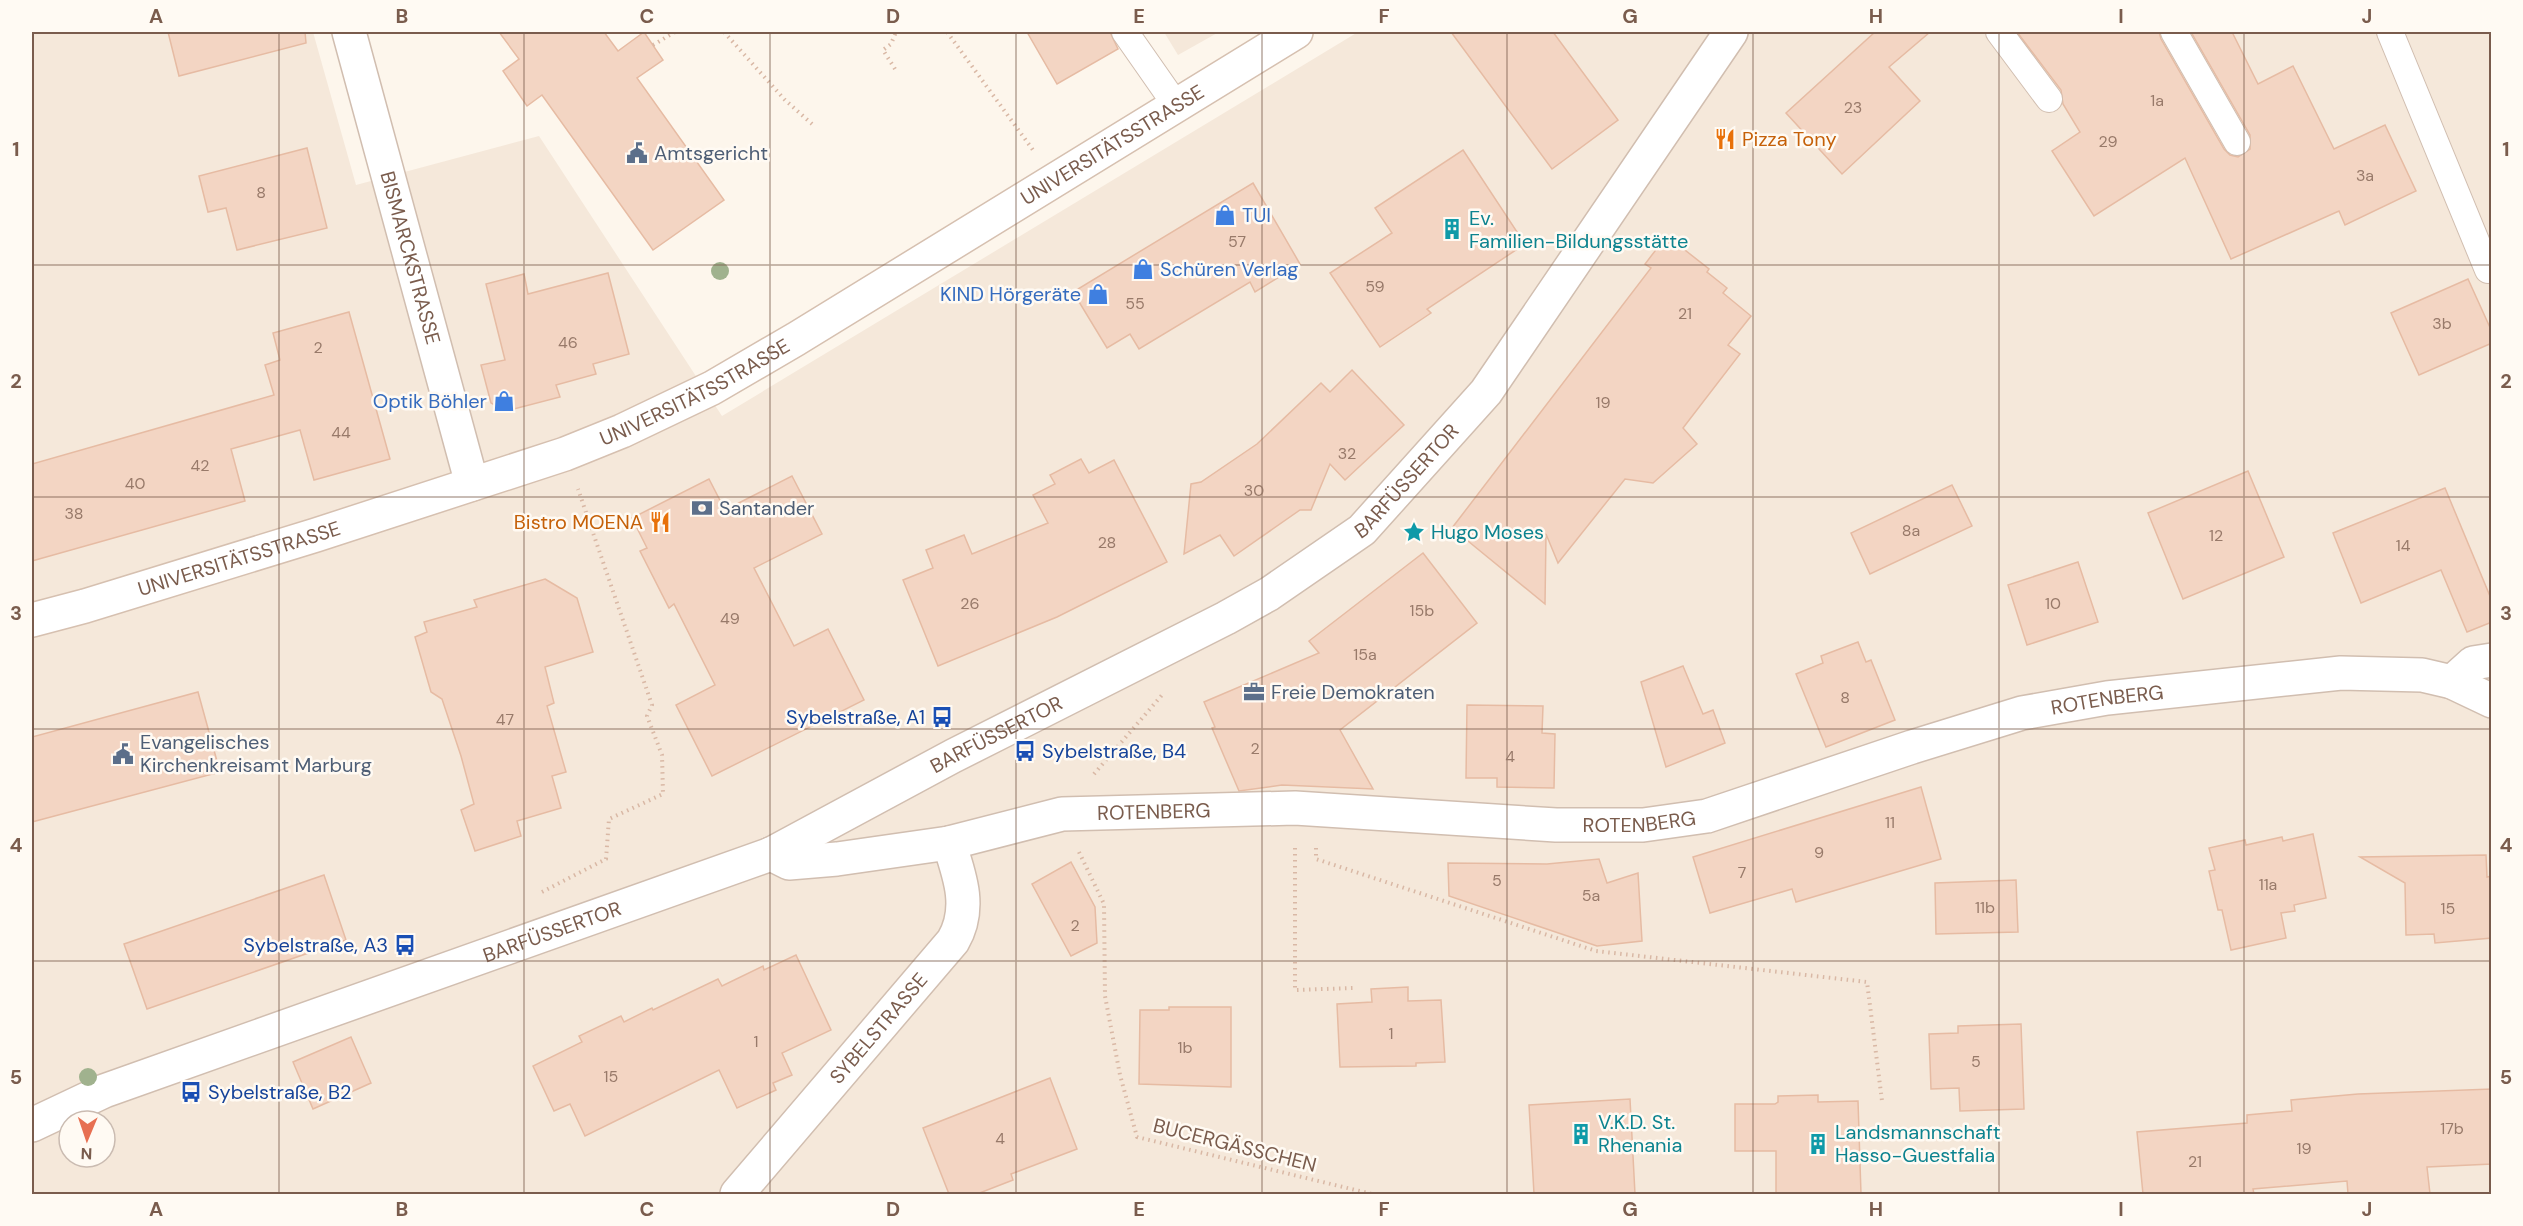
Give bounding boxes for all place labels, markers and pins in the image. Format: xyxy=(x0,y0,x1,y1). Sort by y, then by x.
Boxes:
place label: Pizza Tony xyxy=(1742,126,1837,152)
restaurant icon: Pizza Tony xyxy=(1713,127,1737,151)
place label: Amtsgericht xyxy=(654,140,768,166)
public building icon: Amtsgericht xyxy=(625,141,649,165)
place label: TUI xyxy=(1242,202,1271,228)
shop icon: TUI xyxy=(1213,203,1237,227)
place label: Ev. Familien-Bildungsstätte xyxy=(1469,205,1688,254)
building icon: Ev. Familien-Bildungsstätte xyxy=(1440,217,1464,241)
place label: Schüren Verlag xyxy=(1160,256,1299,282)
shop icon: Schüren Verlag xyxy=(1131,257,1155,281)
place label: KIND Hörgeräte xyxy=(940,281,1081,307)
shop icon: KIND Hörgeräte xyxy=(1086,282,1110,306)
place label: Optik Böhler xyxy=(373,388,487,414)
shop icon: Optik Böhler xyxy=(492,389,516,413)
place label: Santander xyxy=(719,495,814,521)
bank icon: Santander xyxy=(690,496,714,520)
place label: Bistro MOENA xyxy=(514,509,643,535)
restaurant icon: Bistro MOENA xyxy=(648,510,672,534)
place label: Hugo Moses xyxy=(1431,519,1544,545)
place icon: Hugo Moses xyxy=(1402,520,1426,544)
place label: Freie Demokraten xyxy=(1271,679,1435,705)
office icon: Freie Demokraten xyxy=(1242,680,1266,704)
place label: Sybelstraße, A1 xyxy=(786,704,925,730)
bus stop icon: Sybelstraße, A1 xyxy=(930,705,954,729)
place label: Evangelisches Kirchenkreisamt Marburg xyxy=(140,729,372,778)
place label: Sybelstraße, B4 xyxy=(1042,738,1186,764)
bus stop icon: Sybelstraße, B4 xyxy=(1013,739,1037,763)
public building icon: Evangelisches Kirchenkreisamt Marburg xyxy=(111,742,135,766)
place label: Sybelstraße, A3 xyxy=(243,932,388,958)
bus stop icon: Sybelstraße, A3 xyxy=(393,933,417,957)
place label: Sybelstraße, B2 xyxy=(208,1079,352,1105)
bus stop icon: Sybelstraße, B2 xyxy=(179,1080,203,1104)
place label: V.K.D. St. Rhenania xyxy=(1598,1109,1682,1158)
place label: Landsmannschaft Hasso-Guestfalia xyxy=(1835,1119,2001,1168)
building icon: V.K.D. St. Rhenania xyxy=(1569,1122,1593,1146)
building icon: Landsmannschaft Hasso-Guestfalia xyxy=(1806,1132,1830,1156)

